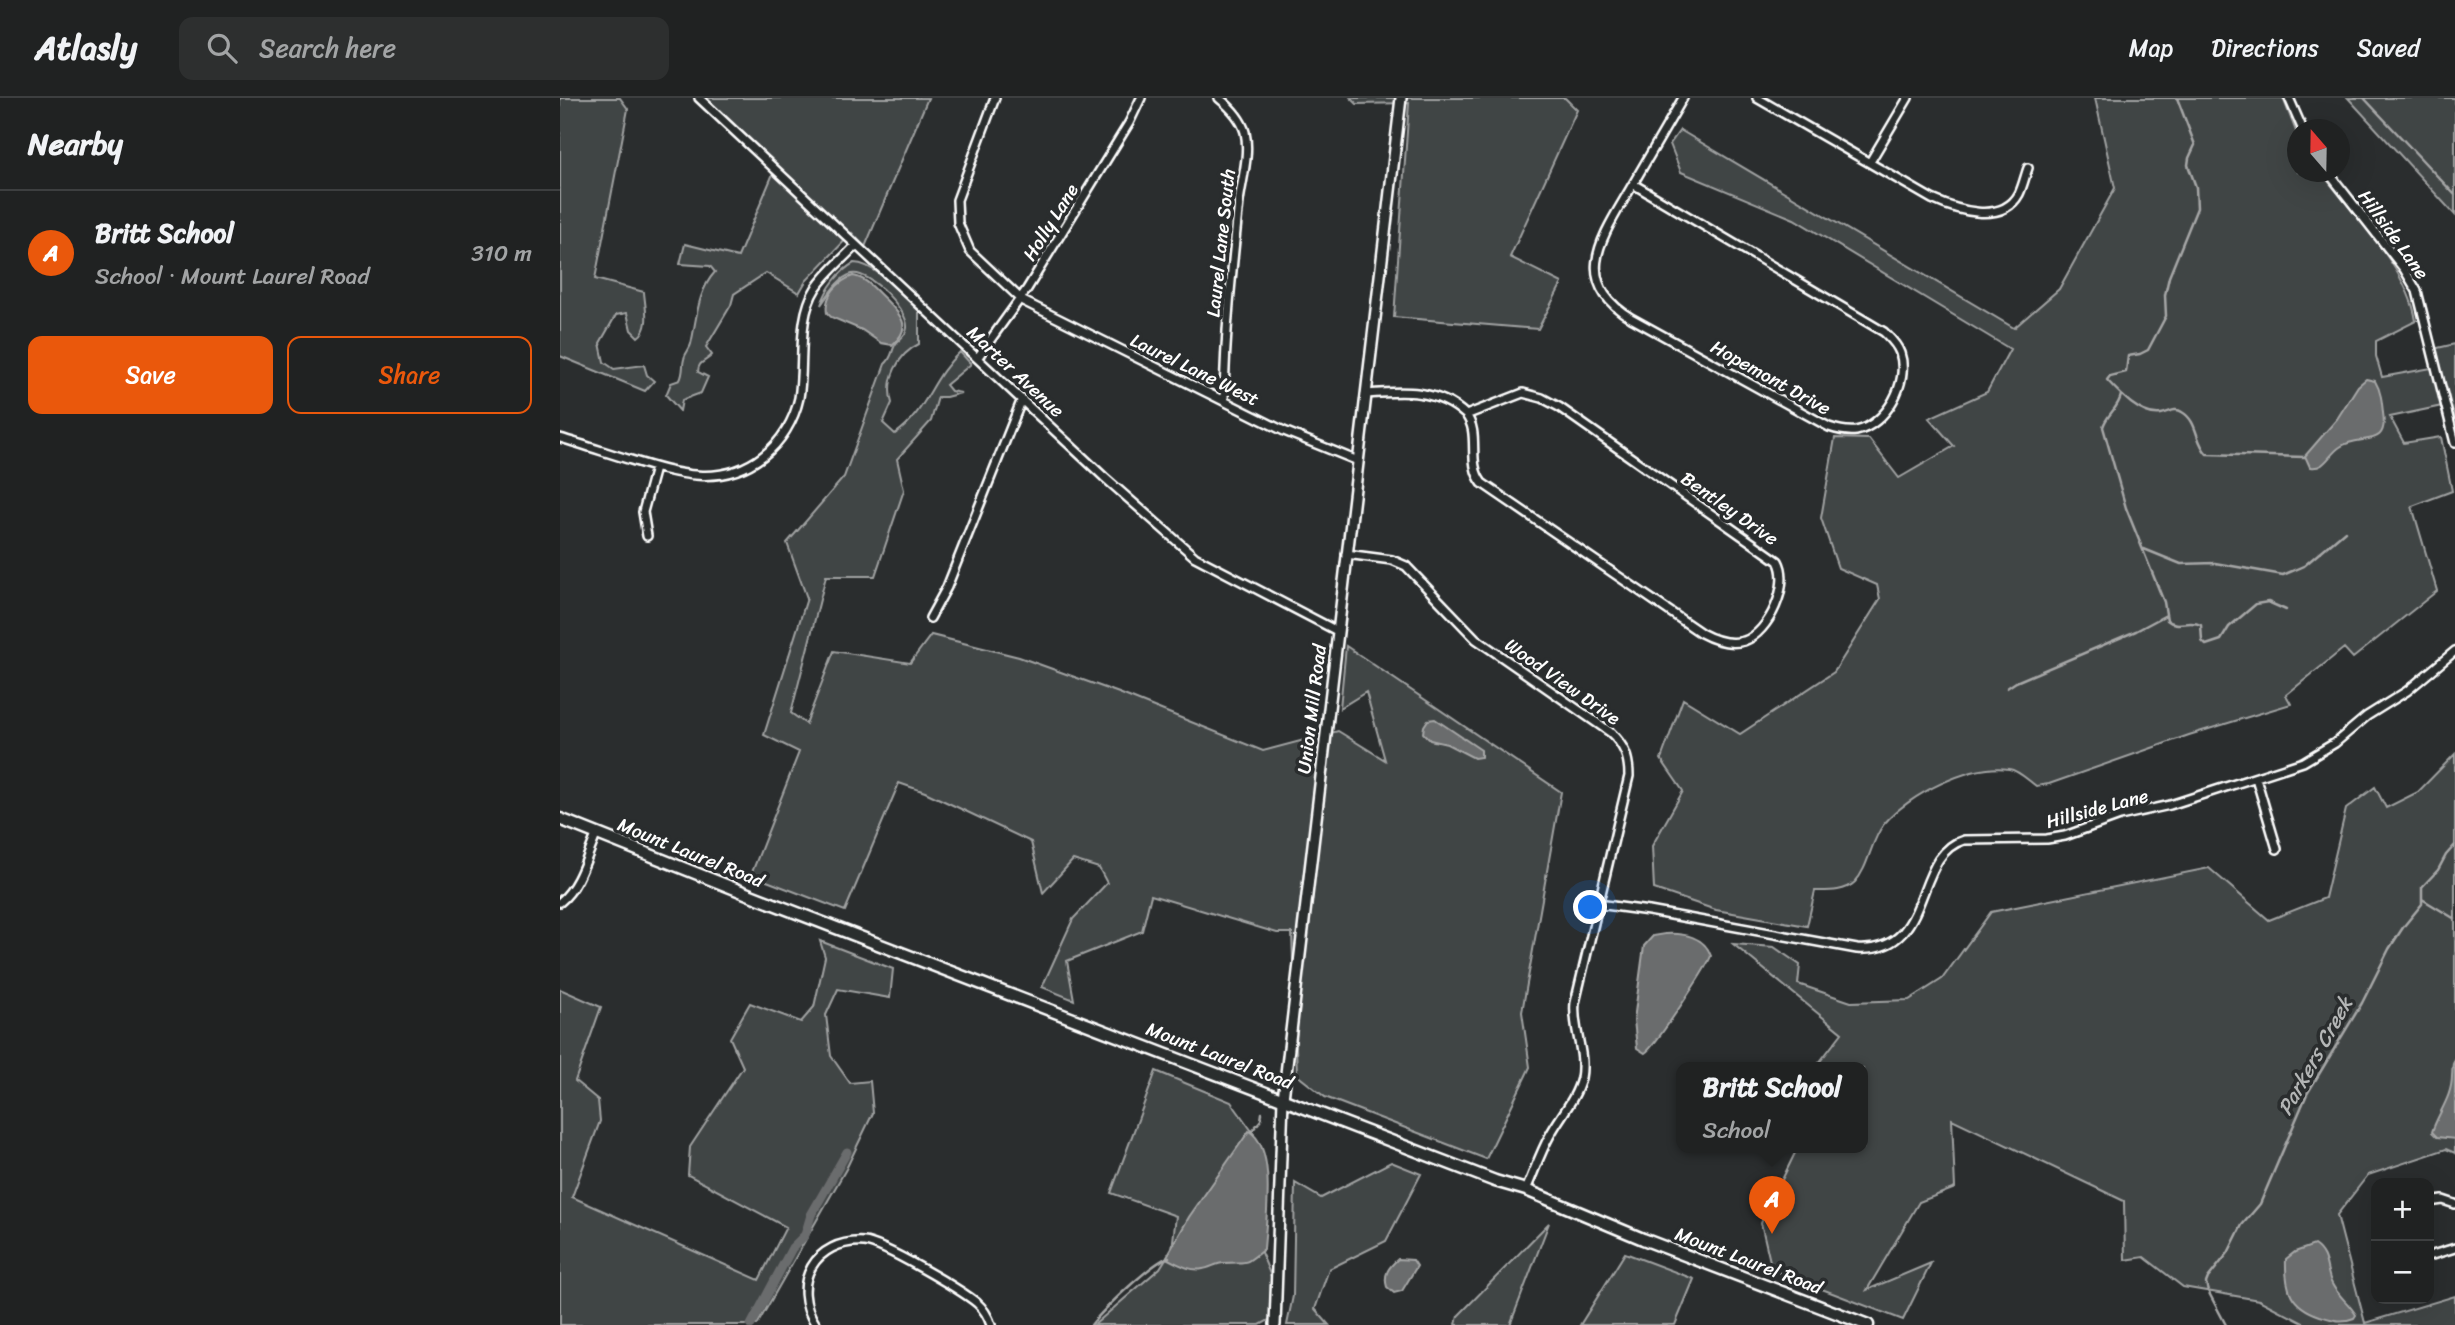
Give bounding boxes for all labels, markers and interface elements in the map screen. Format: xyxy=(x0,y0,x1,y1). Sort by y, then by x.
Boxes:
search box xyxy=(179,17,669,80)
text: Atlasly xyxy=(35,19,137,77)
text: Search here xyxy=(259,25,396,71)
text: Map xyxy=(2129,27,2173,69)
text: Directions xyxy=(2211,27,2319,69)
text: Saved xyxy=(2357,27,2420,69)
icon: search xyxy=(203,29,241,67)
text: Nearby xyxy=(28,117,123,171)
north arrow xyxy=(2287,119,2350,182)
street label: Laurel Lane South xyxy=(1196,167,1245,319)
street label: Holly Lane xyxy=(1014,177,1087,268)
street label: Hillside Lane xyxy=(2349,182,2438,287)
text: Britt School xyxy=(95,210,234,256)
text: A xyxy=(43,233,59,274)
text: 310 m xyxy=(471,233,532,274)
text: School · Mount Laurel Road xyxy=(95,256,370,297)
street label: Marter Avenue xyxy=(959,317,1073,426)
street label: Laurel Lane West xyxy=(1125,324,1265,415)
street label: Hopemont Drive xyxy=(1704,331,1837,424)
button: Save xyxy=(28,336,273,414)
button: Share xyxy=(287,336,532,414)
street label: Bentley Drive xyxy=(1674,462,1786,555)
street label: Wood View Drive xyxy=(1498,629,1628,734)
street label: Union Mill Road xyxy=(1287,641,1336,776)
street label: Hillside Lane xyxy=(2042,779,2152,838)
street label: Mount Laurel Road xyxy=(612,808,770,897)
your location xyxy=(1573,890,1607,924)
water label: Parkers Creek xyxy=(2267,988,2364,1123)
street label: Mount Laurel Road xyxy=(1141,1012,1299,1099)
popup xyxy=(1676,1062,1868,1153)
text: Britt School xyxy=(1703,1064,1841,1110)
text: School xyxy=(1703,1110,1770,1151)
pin: A xyxy=(1749,1176,1795,1234)
map controls xyxy=(2371,1178,2434,1304)
button: + xyxy=(2371,1178,2434,1241)
street label: Mount Laurel Road xyxy=(1670,1217,1828,1304)
button: − xyxy=(2371,1241,2434,1304)

